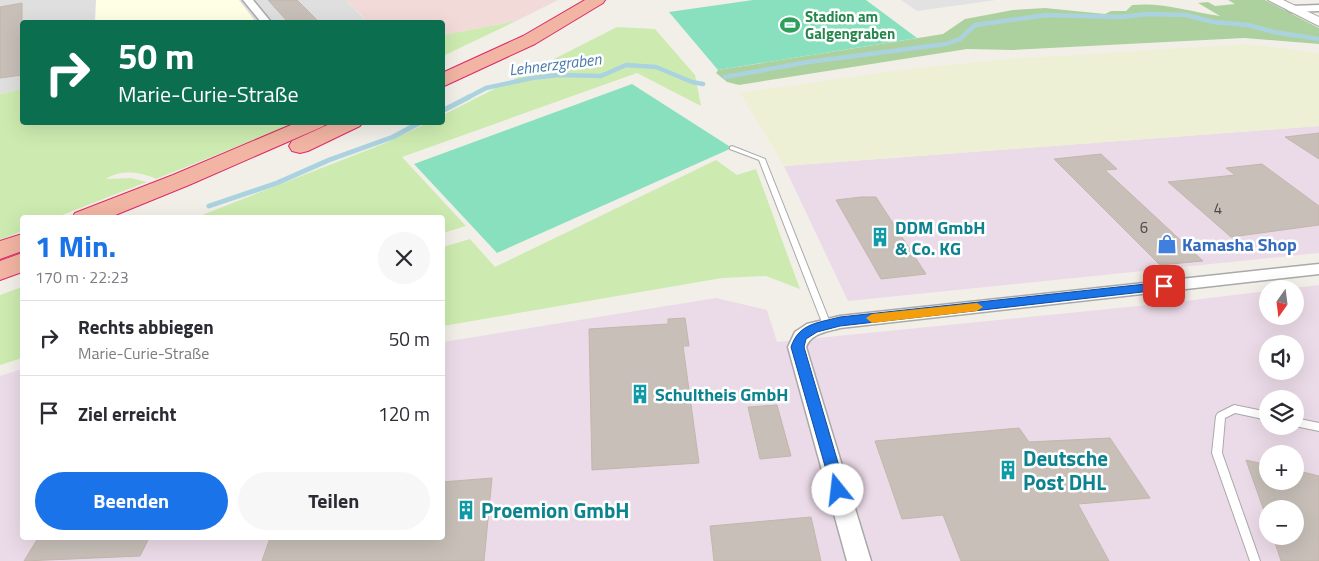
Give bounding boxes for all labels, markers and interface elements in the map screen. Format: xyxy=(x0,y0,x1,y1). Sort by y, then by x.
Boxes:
place label: Stadion am Galgengraben xyxy=(805,5,895,45)
sports icon: Stadion am Galgengraben xyxy=(779,14,801,36)
text: 50 m xyxy=(118,29,194,83)
icon: right xyxy=(35,40,100,105)
water label: Lehnerzgraben xyxy=(507,46,604,82)
text: Marie-Curie-Straße xyxy=(118,77,299,111)
house number: 4 xyxy=(1214,197,1222,220)
place label: DDM GmbH & Co. KG xyxy=(895,214,985,262)
house number: 6 xyxy=(1140,216,1148,239)
text: 1 Min. xyxy=(35,223,116,269)
building icon: DDM GmbH & Co. KG xyxy=(869,226,891,248)
place label: Kamasha Shop xyxy=(1182,231,1297,258)
button: close xyxy=(378,232,430,284)
shop icon: Kamasha Shop xyxy=(1156,233,1178,255)
text: 170 m · 22:23 xyxy=(35,265,129,289)
pin xyxy=(1143,265,1185,307)
icon: arrive xyxy=(1150,272,1178,300)
north arrow xyxy=(1259,280,1304,325)
map controls xyxy=(1259,280,1304,545)
text: Rechts abbiegen xyxy=(78,312,214,341)
icon: right xyxy=(35,324,63,352)
text: 50 m xyxy=(389,324,430,353)
button: sound xyxy=(1259,335,1304,380)
text: Marie-Curie-Straße xyxy=(78,341,209,365)
place label: Schultheis GmbH xyxy=(655,381,788,408)
building icon: Schultheis GmbH xyxy=(629,383,651,405)
button: layers xyxy=(1259,390,1304,435)
icon: arrive xyxy=(35,399,63,427)
text: Ziel erreicht xyxy=(78,399,176,428)
text: 120 m xyxy=(378,399,430,428)
place label: Deutsche Post DHL xyxy=(1023,442,1108,498)
button: + xyxy=(1259,445,1304,490)
building icon: Deutsche Post DHL xyxy=(997,459,1019,481)
position arrow xyxy=(811,463,863,515)
button: Beenden xyxy=(35,472,228,530)
button: Teilen xyxy=(238,472,430,530)
place label: Proemion GmbH xyxy=(481,494,630,526)
building icon: Proemion GmbH xyxy=(455,499,477,521)
button: − xyxy=(1259,500,1304,545)

